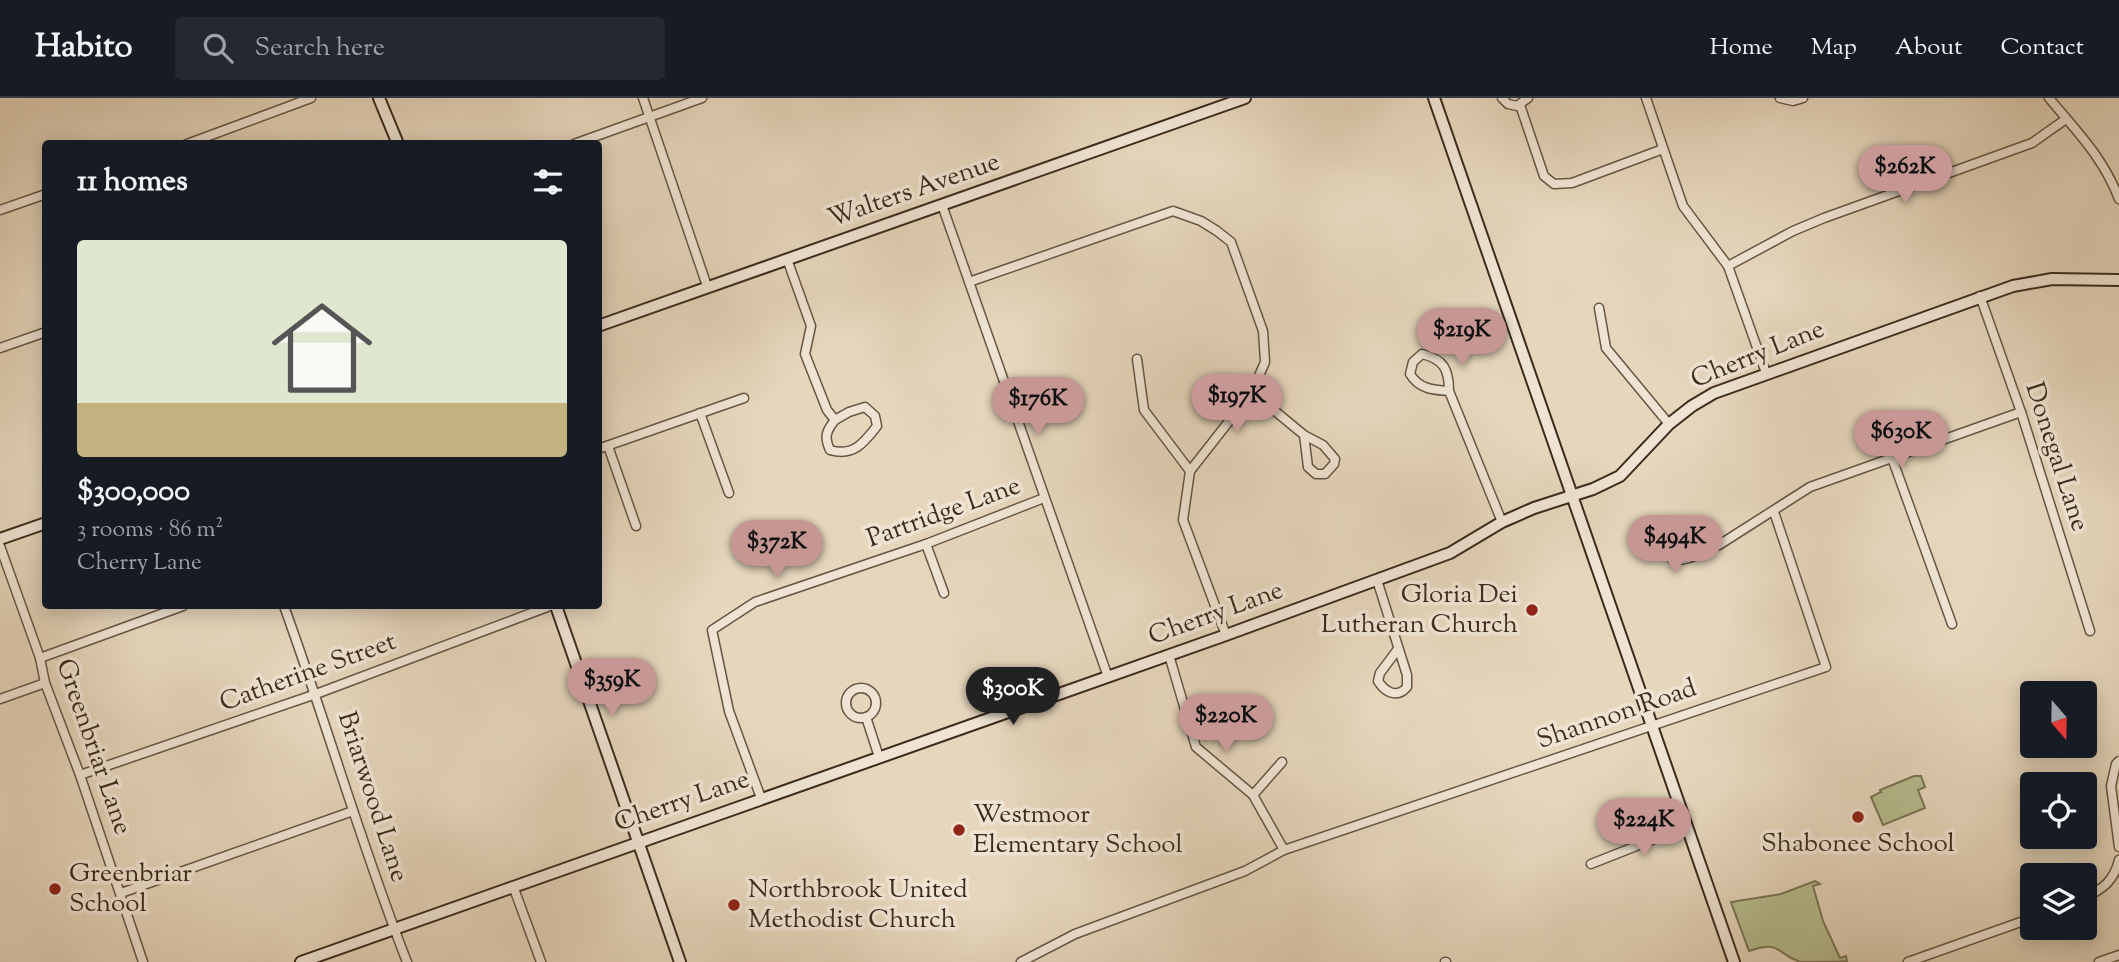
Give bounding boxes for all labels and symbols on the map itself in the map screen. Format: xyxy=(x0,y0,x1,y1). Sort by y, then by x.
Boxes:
street label: Walters Avenue xyxy=(823,144,1005,238)
pin: $262K xyxy=(1856,146,1954,205)
pin: $219K xyxy=(1413,308,1511,368)
street label: Cherry Lane xyxy=(1686,311,1830,399)
pin: $197K xyxy=(1188,374,1286,434)
pin: $176K xyxy=(989,378,1087,437)
street label: Donegal Lane xyxy=(2015,378,2097,536)
pin: $630K xyxy=(1852,410,1950,470)
street label: Partridge Lane xyxy=(862,468,1026,558)
pin: $494K xyxy=(1626,516,1724,575)
pin: $372K xyxy=(728,520,826,580)
street label: Cherry Lane xyxy=(1143,573,1289,655)
place label: Gloria Dei Lutheran Church xyxy=(1321,577,1518,644)
marker: Gloria Dei Lutheran Church xyxy=(1524,602,1540,618)
street label: Catherine Street xyxy=(215,624,402,722)
street label: Greenbriar Lane xyxy=(46,654,140,840)
pin: $359K xyxy=(563,658,661,718)
pin: $300K xyxy=(964,668,1062,727)
street label: Shannon Road xyxy=(1532,670,1702,760)
north arrow xyxy=(2020,681,2096,758)
pin: $220K xyxy=(1177,694,1275,754)
street label: Briarwood Lane xyxy=(327,707,417,887)
street label: Cherry Lane xyxy=(609,762,755,842)
place label: Westmoor Elementary School xyxy=(973,797,1183,864)
pin: $224K xyxy=(1595,798,1693,858)
marker: Shabonee School xyxy=(1850,809,1866,825)
marker: Westmoor Elementary School xyxy=(951,822,967,838)
place label: Shabonee School xyxy=(1761,826,1955,863)
place label: Greenbriar School xyxy=(69,856,192,923)
place label: Northbrook United Methodist Church xyxy=(748,872,968,939)
marker: Greenbriar School xyxy=(47,881,63,897)
marker: Northbrook United Methodist Church xyxy=(726,897,742,913)

